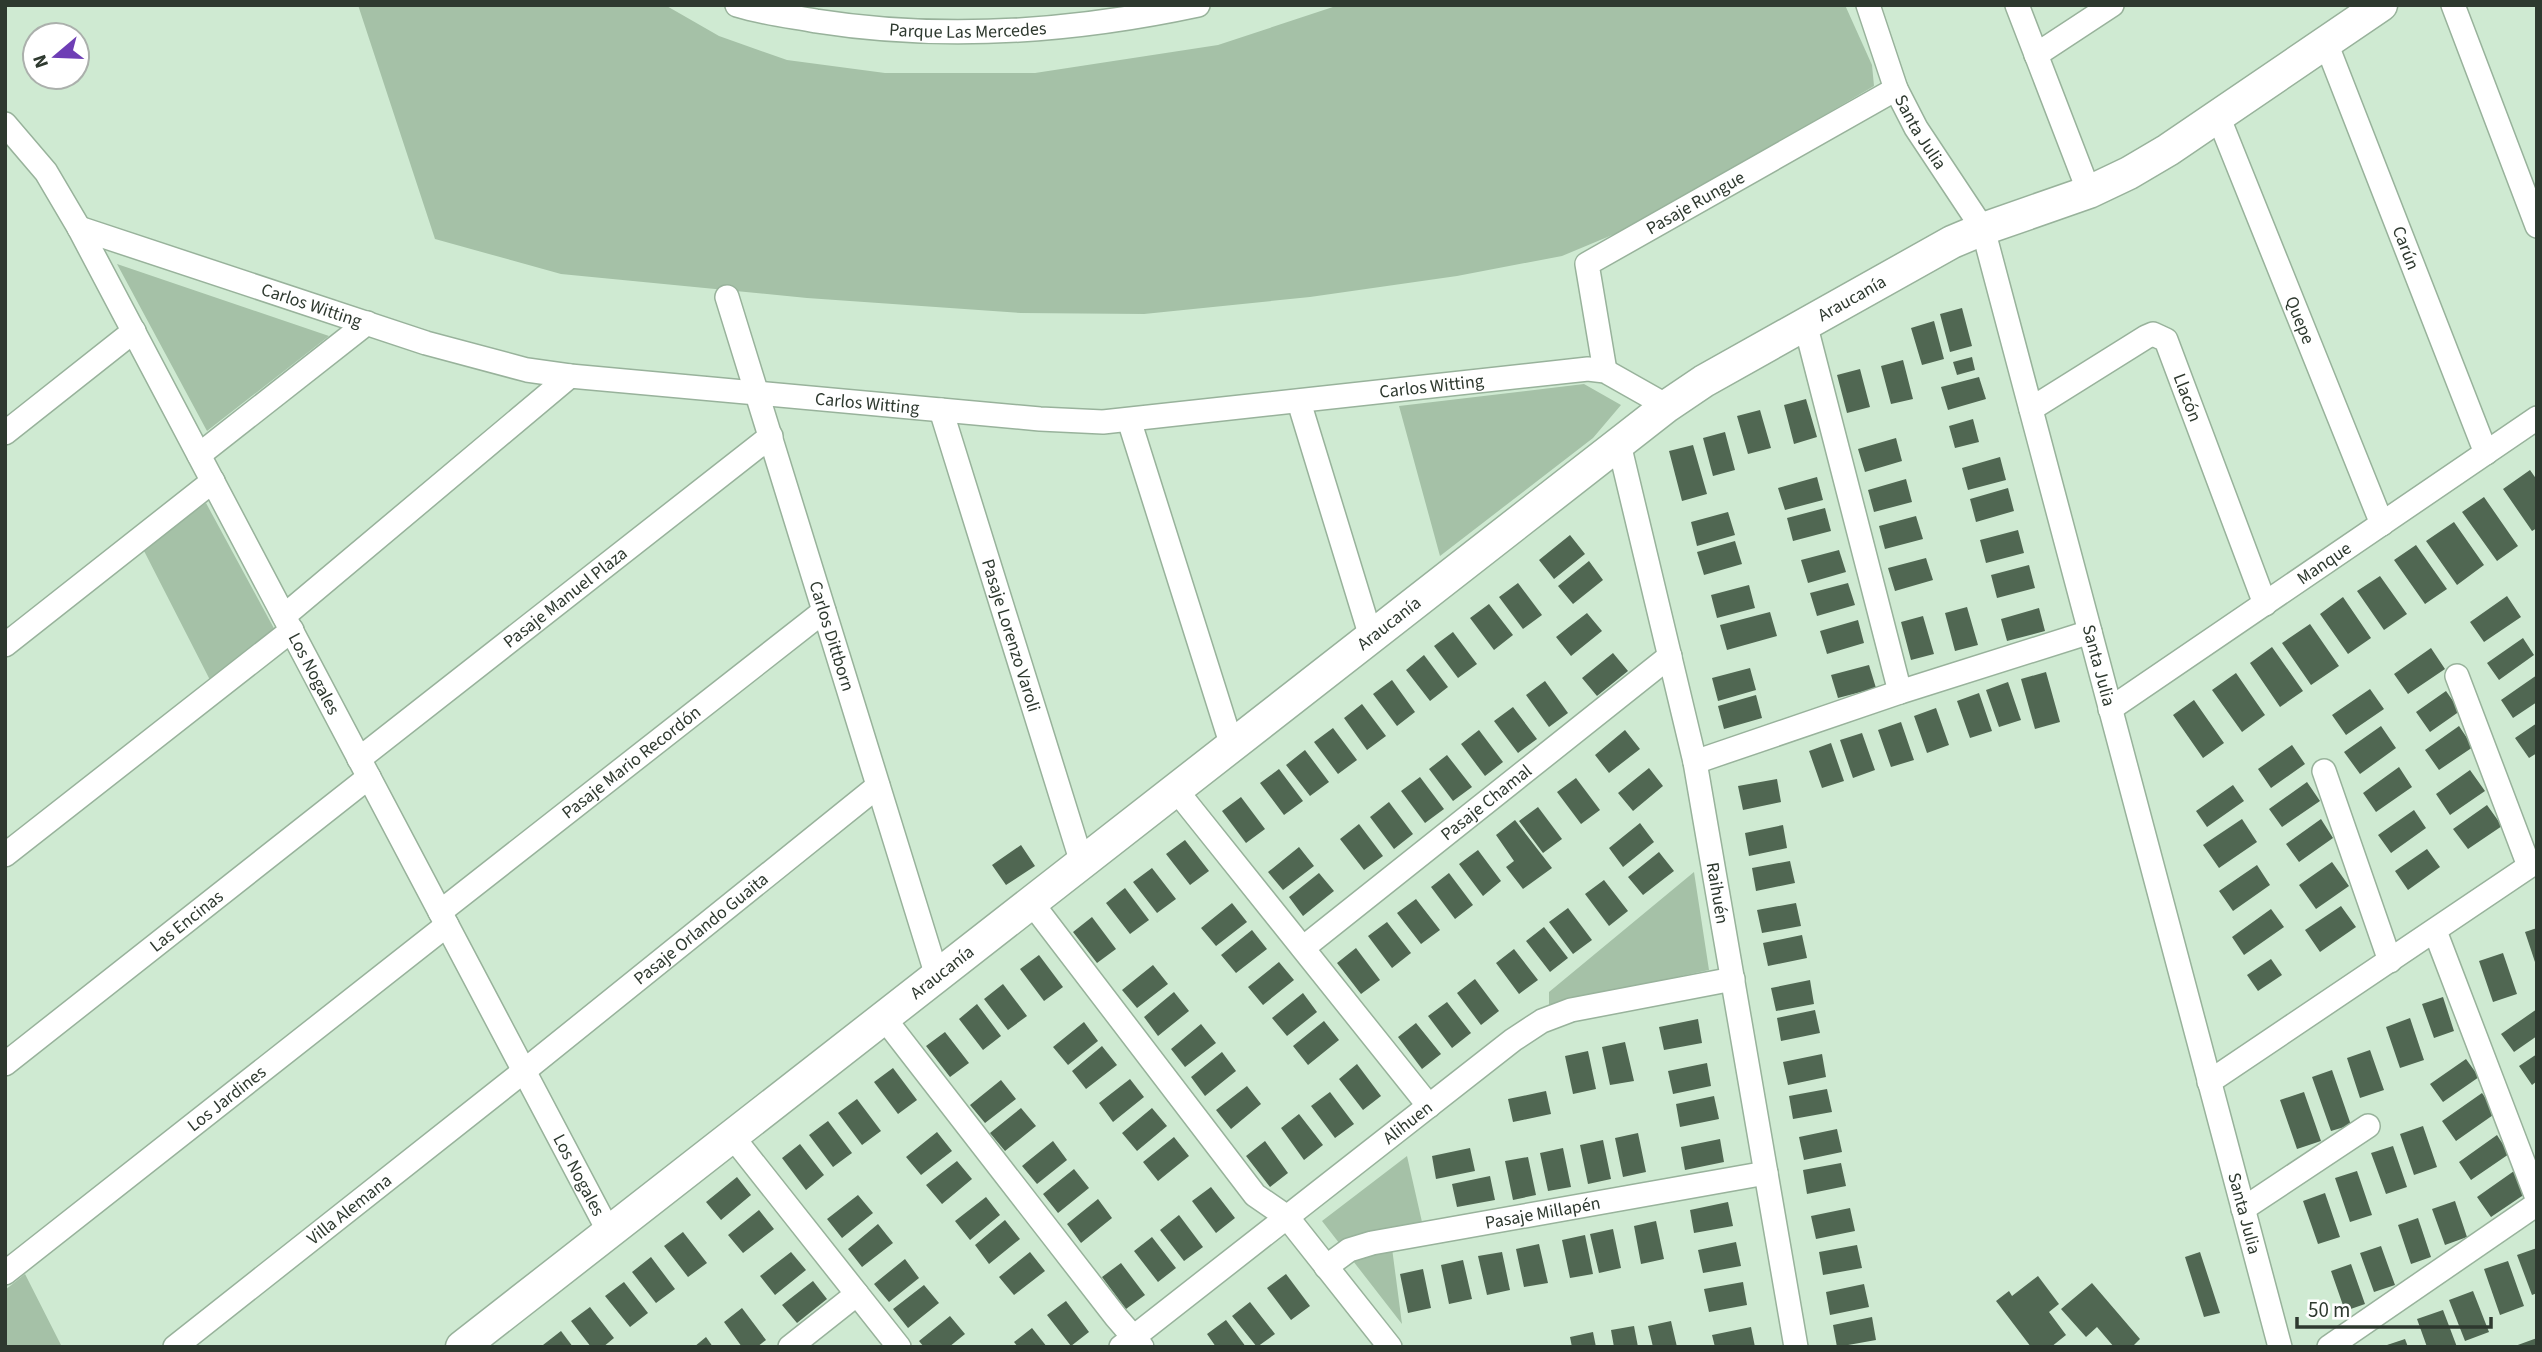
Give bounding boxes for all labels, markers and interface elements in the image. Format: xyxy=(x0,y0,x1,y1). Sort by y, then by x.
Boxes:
street label: Parque Las Mercedes xyxy=(888,16,1047,44)
north arrow xyxy=(21,21,91,91)
text: N xyxy=(27,51,56,71)
street label: Santa Julia xyxy=(1888,90,1953,174)
street label: Pasaje Rungue xyxy=(1641,165,1749,241)
street label: Carún xyxy=(2386,222,2426,274)
street label: Araucanía xyxy=(1813,269,1891,327)
street label: Carlos Witting xyxy=(258,277,365,333)
street label: Quepe xyxy=(2279,292,2321,348)
street label: Carlos Witting xyxy=(1378,368,1485,404)
street label: Llacón xyxy=(2167,370,2208,425)
street label: Carlos Witting xyxy=(814,386,921,420)
street label: Manque xyxy=(2292,536,2356,591)
street label: Pasaje Manuel Plaza xyxy=(498,541,632,654)
street label: Pasaje Lorenzo Varoli xyxy=(976,556,1047,715)
street label: Carlos Dittborn xyxy=(803,578,861,694)
street label: Araucanía xyxy=(1352,590,1426,656)
street label: Santa Julia xyxy=(2076,622,2122,709)
street label: Los Nogales xyxy=(282,628,346,719)
street label: Pasaje Mario Recordón xyxy=(556,700,706,825)
street label: Pasaje Chamal xyxy=(1435,758,1537,846)
street label: Raihuén xyxy=(1700,860,1735,926)
street label: Pasaje Orlando Guaita xyxy=(628,867,774,991)
street label: Las Encinas xyxy=(144,884,228,958)
street label: Araucanía xyxy=(905,939,979,1005)
street label: Los Jardines xyxy=(182,1060,271,1137)
street label: Alihuen xyxy=(1377,1095,1438,1150)
street label: Los Nogales xyxy=(547,1129,611,1221)
street label: Villa Alemana xyxy=(301,1168,397,1251)
street label: Santa Julia xyxy=(2222,1170,2267,1257)
street label: Pasaje Millapén xyxy=(1483,1190,1602,1235)
scale bar xyxy=(2297,1286,2491,1330)
text: 50 m xyxy=(2308,1295,2350,1325)

